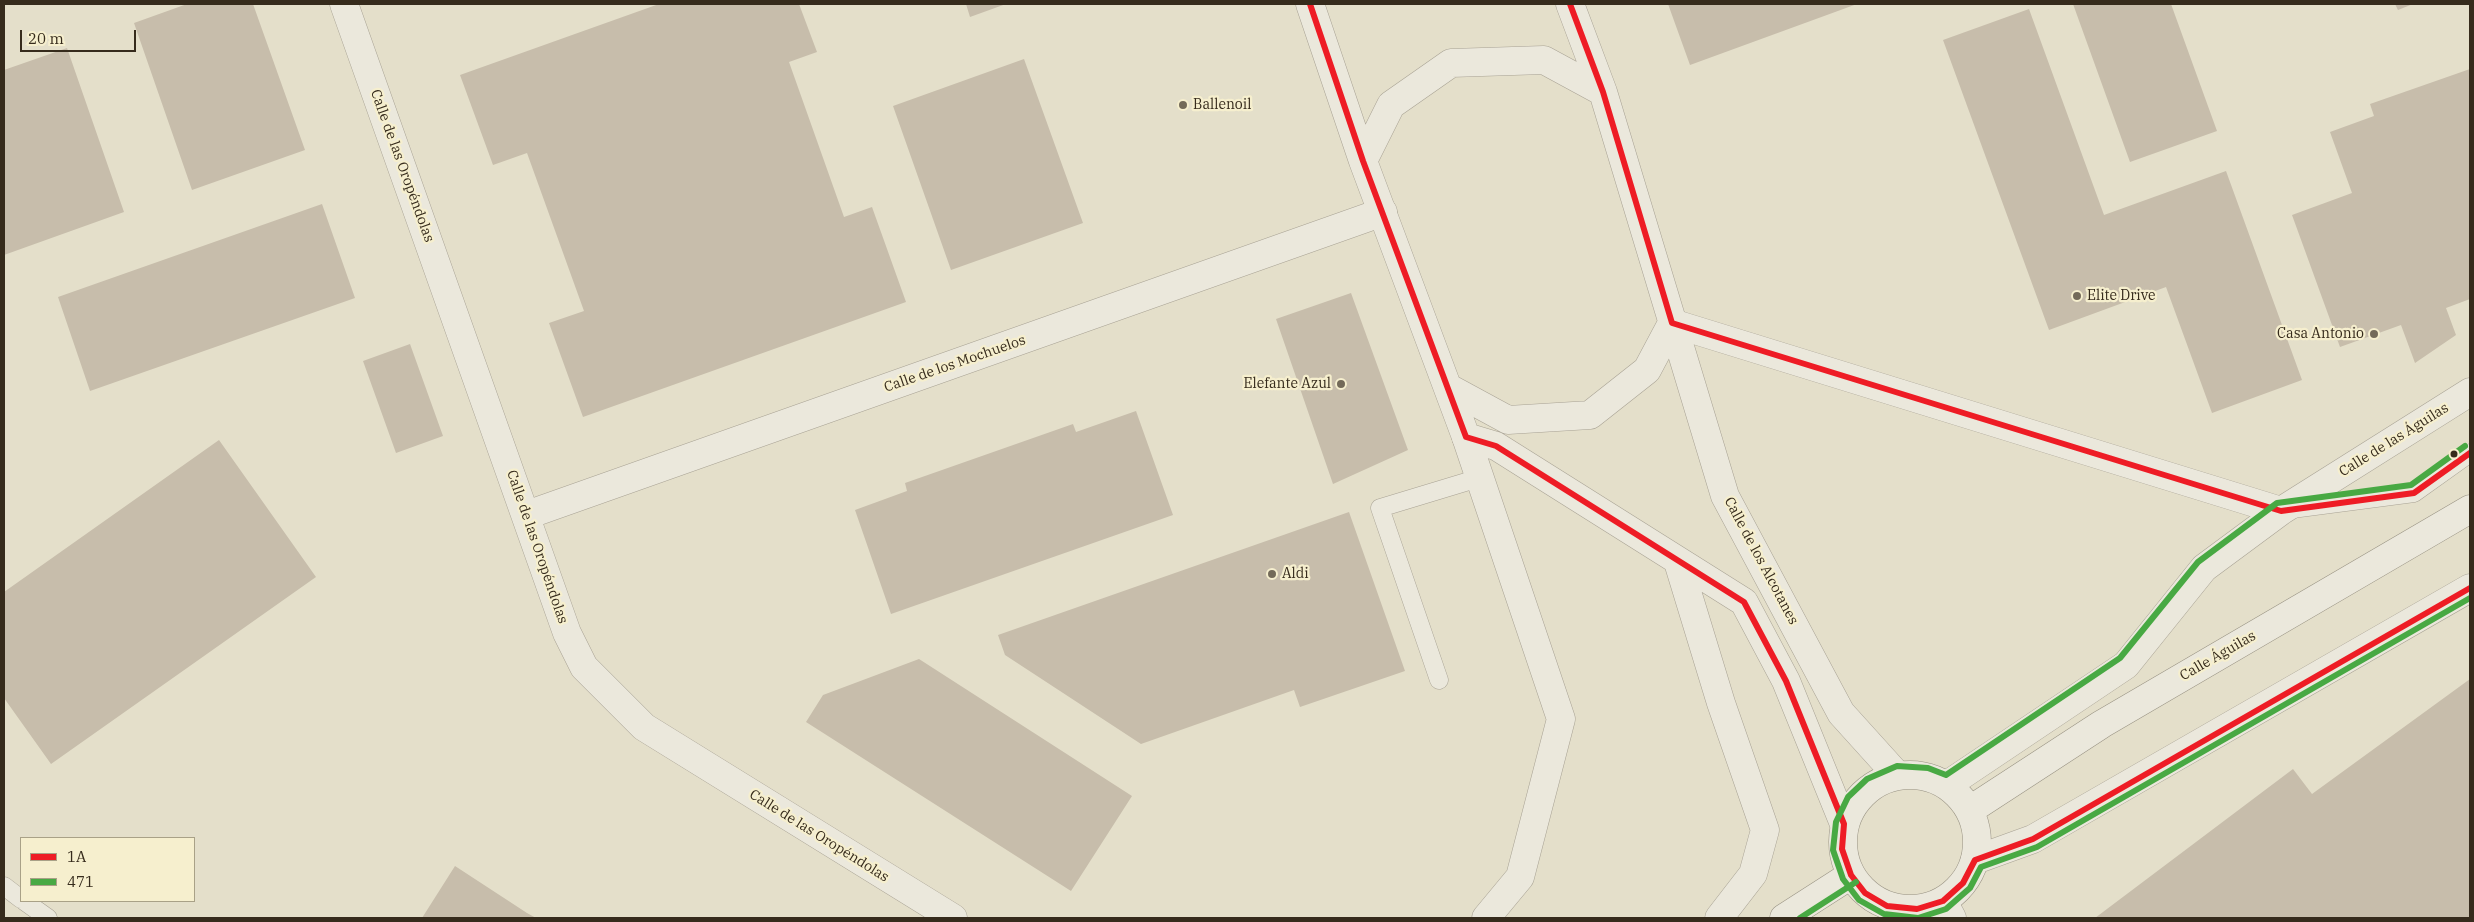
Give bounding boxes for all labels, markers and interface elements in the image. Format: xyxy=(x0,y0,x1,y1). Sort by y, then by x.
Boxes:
scale bar xyxy=(22,20,139,52)
text: 20 m xyxy=(28,29,64,48)
street label: Calle de las Oropéndolas xyxy=(367,87,437,245)
place label: Ballenoil xyxy=(1193,97,1251,113)
marker: Ballenoil xyxy=(1177,99,1189,111)
place label: Elite Drive xyxy=(2087,288,2156,304)
marker: Elite Drive xyxy=(2071,290,2083,302)
place label: Casa Antonio xyxy=(2277,326,2364,342)
marker: Casa Antonio xyxy=(2368,328,2380,340)
street label: Calle de los Mochuelos xyxy=(882,332,1028,396)
place label: Elefante Azul xyxy=(1243,376,1331,392)
marker: Elefante Azul xyxy=(1335,378,1347,390)
street label: Calle de las Águilas xyxy=(2336,400,2452,480)
unlabelled marker xyxy=(2449,449,2459,459)
street label: Calle de las Oropéndolas xyxy=(503,468,571,626)
street label: Calle de los Alcotanes xyxy=(1720,495,1802,627)
place label: Aldi xyxy=(1282,566,1309,582)
marker: Aldi xyxy=(1266,568,1278,580)
street label: Calle Águilas xyxy=(2177,628,2259,684)
street label: Calle de las Oropéndolas xyxy=(746,786,892,886)
legend xyxy=(20,837,195,902)
text: 1A xyxy=(67,847,86,866)
text: 471 xyxy=(67,872,94,891)

